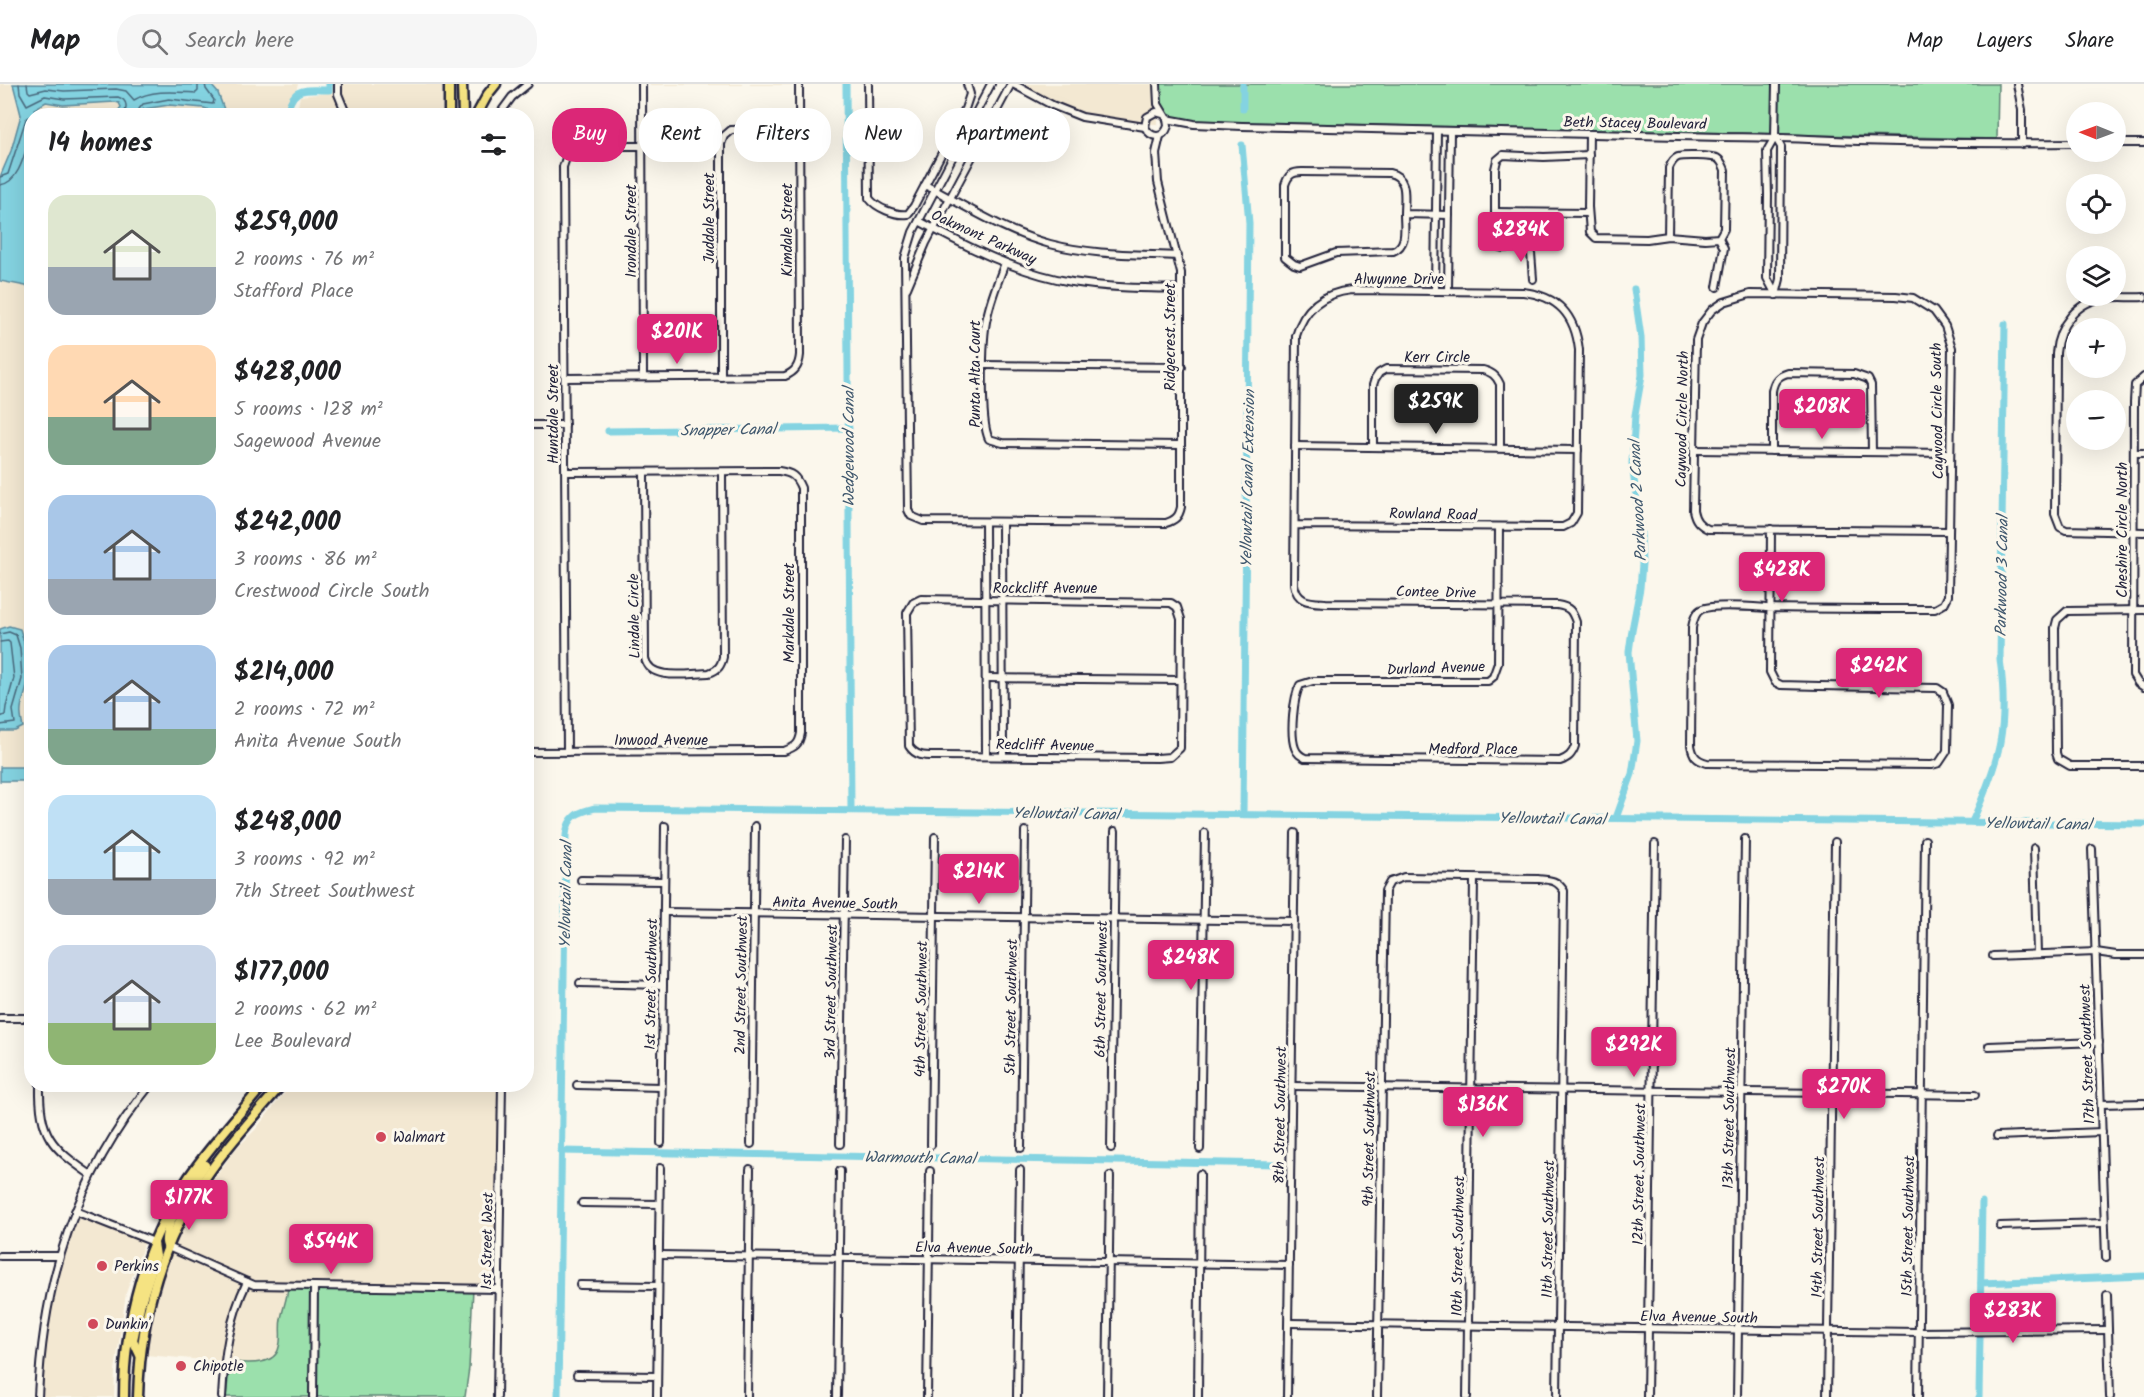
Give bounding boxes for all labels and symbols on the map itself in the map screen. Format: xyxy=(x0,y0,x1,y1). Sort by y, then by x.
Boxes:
north arrow xyxy=(2066,102,2126,162)
street label: Beth Stacey Boulevard xyxy=(1563,111,1707,137)
street label: Juddale Street xyxy=(698,172,722,263)
street label: Kimdale Street xyxy=(776,183,800,277)
street label: Irondale Street xyxy=(620,184,644,278)
street label: Oakmont Parkway xyxy=(927,204,1041,272)
pin: $284K xyxy=(1479,212,1563,263)
street label: Alwynne Drive xyxy=(1354,268,1444,292)
street label: Ridgecrest Street xyxy=(1159,283,1183,391)
pin: $201K xyxy=(635,314,719,365)
street label: Punta Alta Court xyxy=(964,320,988,428)
street label: Caywood Circle South xyxy=(1925,342,1951,480)
street label: Kerr Circle xyxy=(1404,346,1470,370)
street label: Caywood Circle North xyxy=(1670,350,1696,488)
street label: Huntdale Street xyxy=(542,364,566,464)
water label: Wedgewood Canal xyxy=(837,384,862,507)
pin: $259K xyxy=(1394,384,1478,435)
water label: Yellowtail Canal Extension xyxy=(1234,388,1263,568)
pin: $208K xyxy=(1780,389,1864,440)
water label: Snapper Canal xyxy=(680,417,779,444)
water label: Parkwood 2 Canal xyxy=(1623,437,1654,562)
street label: Cheshire Circle North xyxy=(2111,462,2135,598)
street label: Rowland Road xyxy=(1389,502,1478,528)
water label: Parkwood 3 Canal xyxy=(1989,512,2016,637)
pin: $428K xyxy=(1740,552,1824,603)
street label: Markdale Street xyxy=(778,563,802,663)
street label: Lindale Circle xyxy=(622,573,648,659)
street label: Rockcliff Avenue xyxy=(993,577,1098,601)
street label: Contee Drive xyxy=(1396,580,1477,606)
pin: $242K xyxy=(1837,648,1921,699)
street label: Durland Avenue xyxy=(1387,655,1486,683)
street label: Inwood Avenue xyxy=(614,729,708,753)
street label: Redcliff Avenue xyxy=(996,733,1095,759)
street label: Medford Place xyxy=(1428,738,1518,762)
water label: Yellowtail Canal xyxy=(1012,801,1123,828)
water label: Yellowtail Canal xyxy=(1498,806,1609,833)
water label: Yellowtail Canal xyxy=(1984,811,2095,838)
water label: Yellowtail Canal xyxy=(553,838,580,949)
pin: $214K xyxy=(937,854,1021,905)
street label: Anita Avenue South xyxy=(772,891,898,917)
street label: 2nd Street Southwest xyxy=(729,915,755,1055)
street label: 1st Street Southwest xyxy=(639,918,665,1050)
street label: 6th Street Southwest xyxy=(1089,920,1115,1058)
street label: 3rd Street Southwest xyxy=(819,924,845,1060)
street label: 5th Street Southwest xyxy=(999,938,1025,1076)
street label: 4th Street Southwest xyxy=(909,940,935,1078)
pin: $248K xyxy=(1149,940,1233,991)
street label: 17th Street Southwest xyxy=(2074,983,2102,1125)
pin: $292K xyxy=(1592,1027,1676,1078)
street label: 8th Street Southwest xyxy=(1268,1046,1294,1184)
street label: 13th Street Southwest xyxy=(1717,1047,1743,1189)
pin: $270K xyxy=(1802,1069,1886,1120)
street label: 9th Street Southwest xyxy=(1357,1071,1383,1207)
pin: $136K xyxy=(1441,1087,1525,1138)
street label: 12th Street Southwest xyxy=(1627,1103,1653,1245)
place label: Walmart xyxy=(393,1126,445,1150)
marker: Walmart xyxy=(374,1130,388,1144)
water label: Warmouth Canal xyxy=(864,1145,979,1172)
street label: 15th Street Southwest xyxy=(1896,1155,1922,1297)
street label: 14th Street Southwest xyxy=(1806,1156,1832,1298)
street label: 11th Street Southwest xyxy=(1536,1160,1562,1298)
street label: 10th Street Southwest xyxy=(1446,1175,1472,1317)
pin: $177K xyxy=(147,1180,231,1231)
street label: 1st Street West xyxy=(475,1192,501,1290)
pin: $544K xyxy=(289,1224,373,1275)
street label: Elva Avenue South xyxy=(915,1236,1033,1262)
place label: Perkins xyxy=(114,1255,159,1279)
marker: Perkins xyxy=(95,1259,109,1273)
pin: $283K xyxy=(1971,1293,2055,1344)
street label: Elva Avenue South xyxy=(1640,1305,1758,1331)
place label: Dunkin' xyxy=(105,1313,151,1337)
marker: Dunkin' xyxy=(86,1317,100,1331)
place label: Chipotle xyxy=(193,1355,244,1379)
marker: Chipotle xyxy=(174,1359,188,1373)

